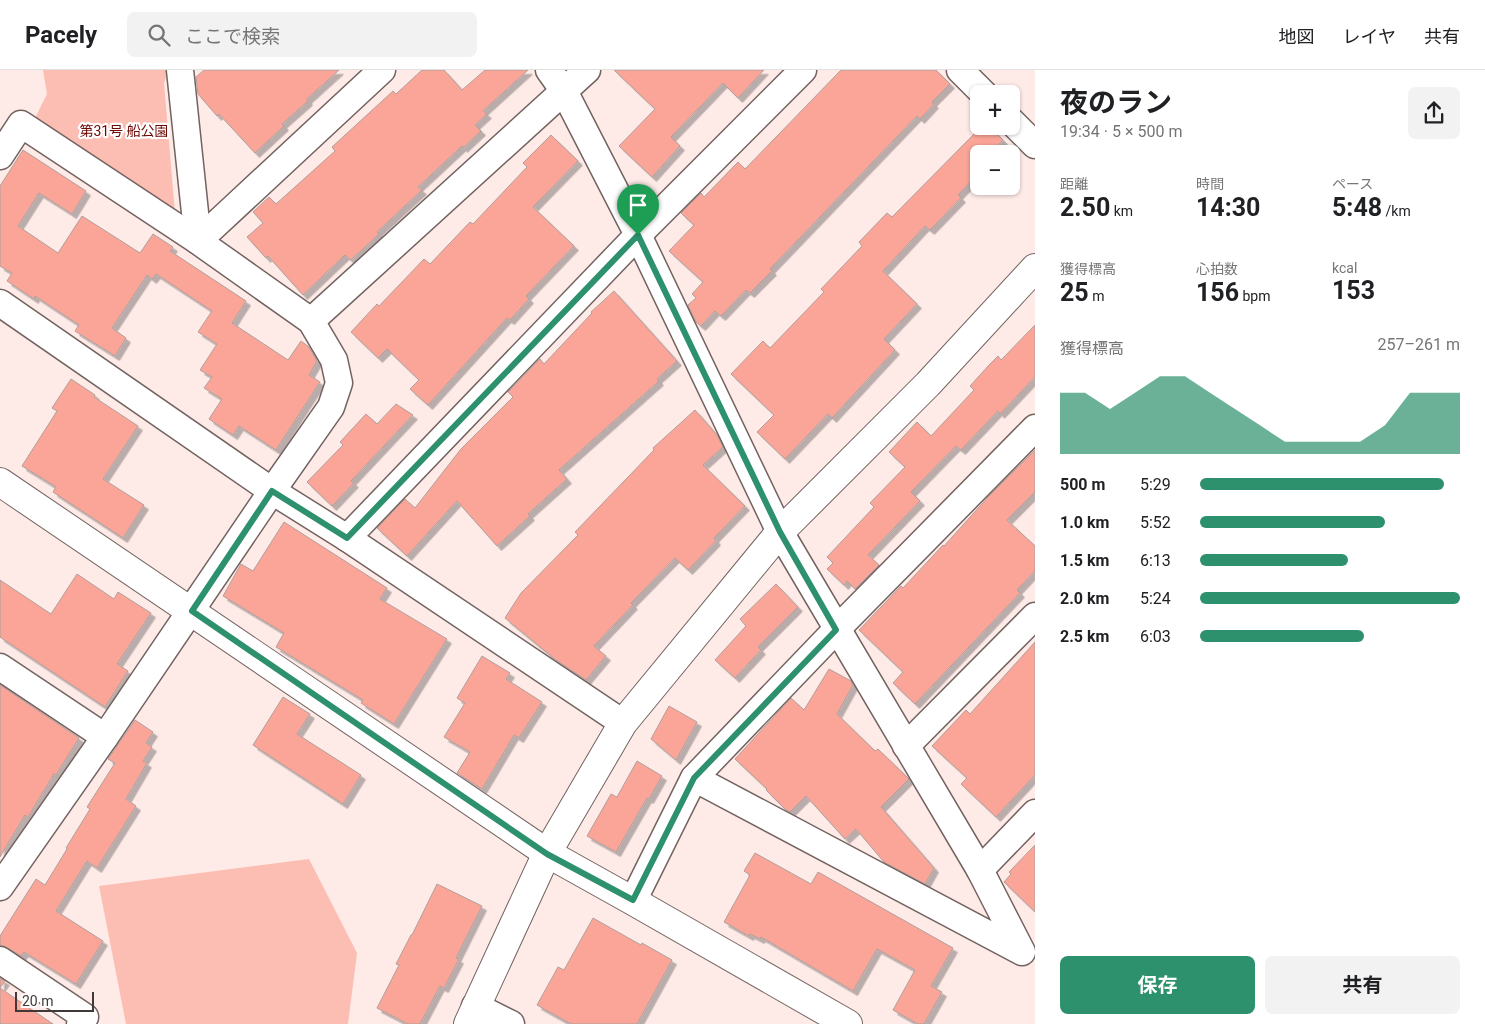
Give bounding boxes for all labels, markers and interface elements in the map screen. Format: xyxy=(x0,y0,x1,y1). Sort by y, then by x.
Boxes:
search box xyxy=(127,12,477,57)
text: Pacely xyxy=(25,21,97,49)
icon: search xyxy=(145,21,173,49)
text: ここで検索 xyxy=(185,25,280,48)
text: 地図 xyxy=(1279,26,1315,47)
text: レイヤ xyxy=(1343,26,1396,47)
text: 共有 xyxy=(1424,26,1460,47)
map controls xyxy=(970,85,1020,195)
button: + xyxy=(970,85,1020,135)
text: 夜のラン xyxy=(1060,86,1172,119)
button: share xyxy=(1408,87,1460,139)
text: 19:34 · 5 × 500 m xyxy=(1060,122,1182,141)
park label: 第31号 船公園 xyxy=(79,123,169,139)
button: − xyxy=(970,145,1020,195)
text: 距離 xyxy=(1060,176,1088,192)
text: 時間 xyxy=(1196,176,1224,192)
text: ペース xyxy=(1332,176,1373,192)
pin xyxy=(617,184,659,235)
icon: arrive xyxy=(624,191,652,219)
text: 2.50 xyxy=(1060,193,1110,222)
text: 14:30 xyxy=(1196,193,1260,222)
text: 5:48 xyxy=(1332,193,1382,222)
text: km xyxy=(1110,203,1133,219)
text: /km xyxy=(1382,203,1411,219)
text: kcal xyxy=(1332,260,1357,276)
text: 獲得標高 xyxy=(1060,261,1116,277)
text: 心拍数 xyxy=(1196,261,1238,277)
text: 153 xyxy=(1332,276,1375,305)
text: 25 xyxy=(1060,278,1089,307)
text: 156 xyxy=(1196,278,1239,307)
text: m xyxy=(1089,288,1104,304)
text: bpm xyxy=(1239,288,1271,304)
text: 257–261 m xyxy=(1378,335,1460,354)
text: 獲得標高 xyxy=(1060,339,1124,358)
text: 500 m xyxy=(1060,475,1105,494)
text: 5:29 xyxy=(1140,475,1171,494)
text: 1.0 km xyxy=(1060,513,1109,532)
text: 5:52 xyxy=(1140,513,1171,532)
text: 1.5 km xyxy=(1060,551,1109,570)
text: 6:13 xyxy=(1140,551,1171,570)
text: 2.0 km xyxy=(1060,589,1109,608)
text: 5:24 xyxy=(1140,589,1171,608)
text: 2.5 km xyxy=(1060,627,1109,646)
text: 6:03 xyxy=(1140,627,1171,646)
button: 保存 xyxy=(1060,956,1255,1014)
button: 共有 xyxy=(1265,956,1460,1014)
scale bar xyxy=(15,989,94,1012)
text: 20 m xyxy=(22,993,54,1009)

